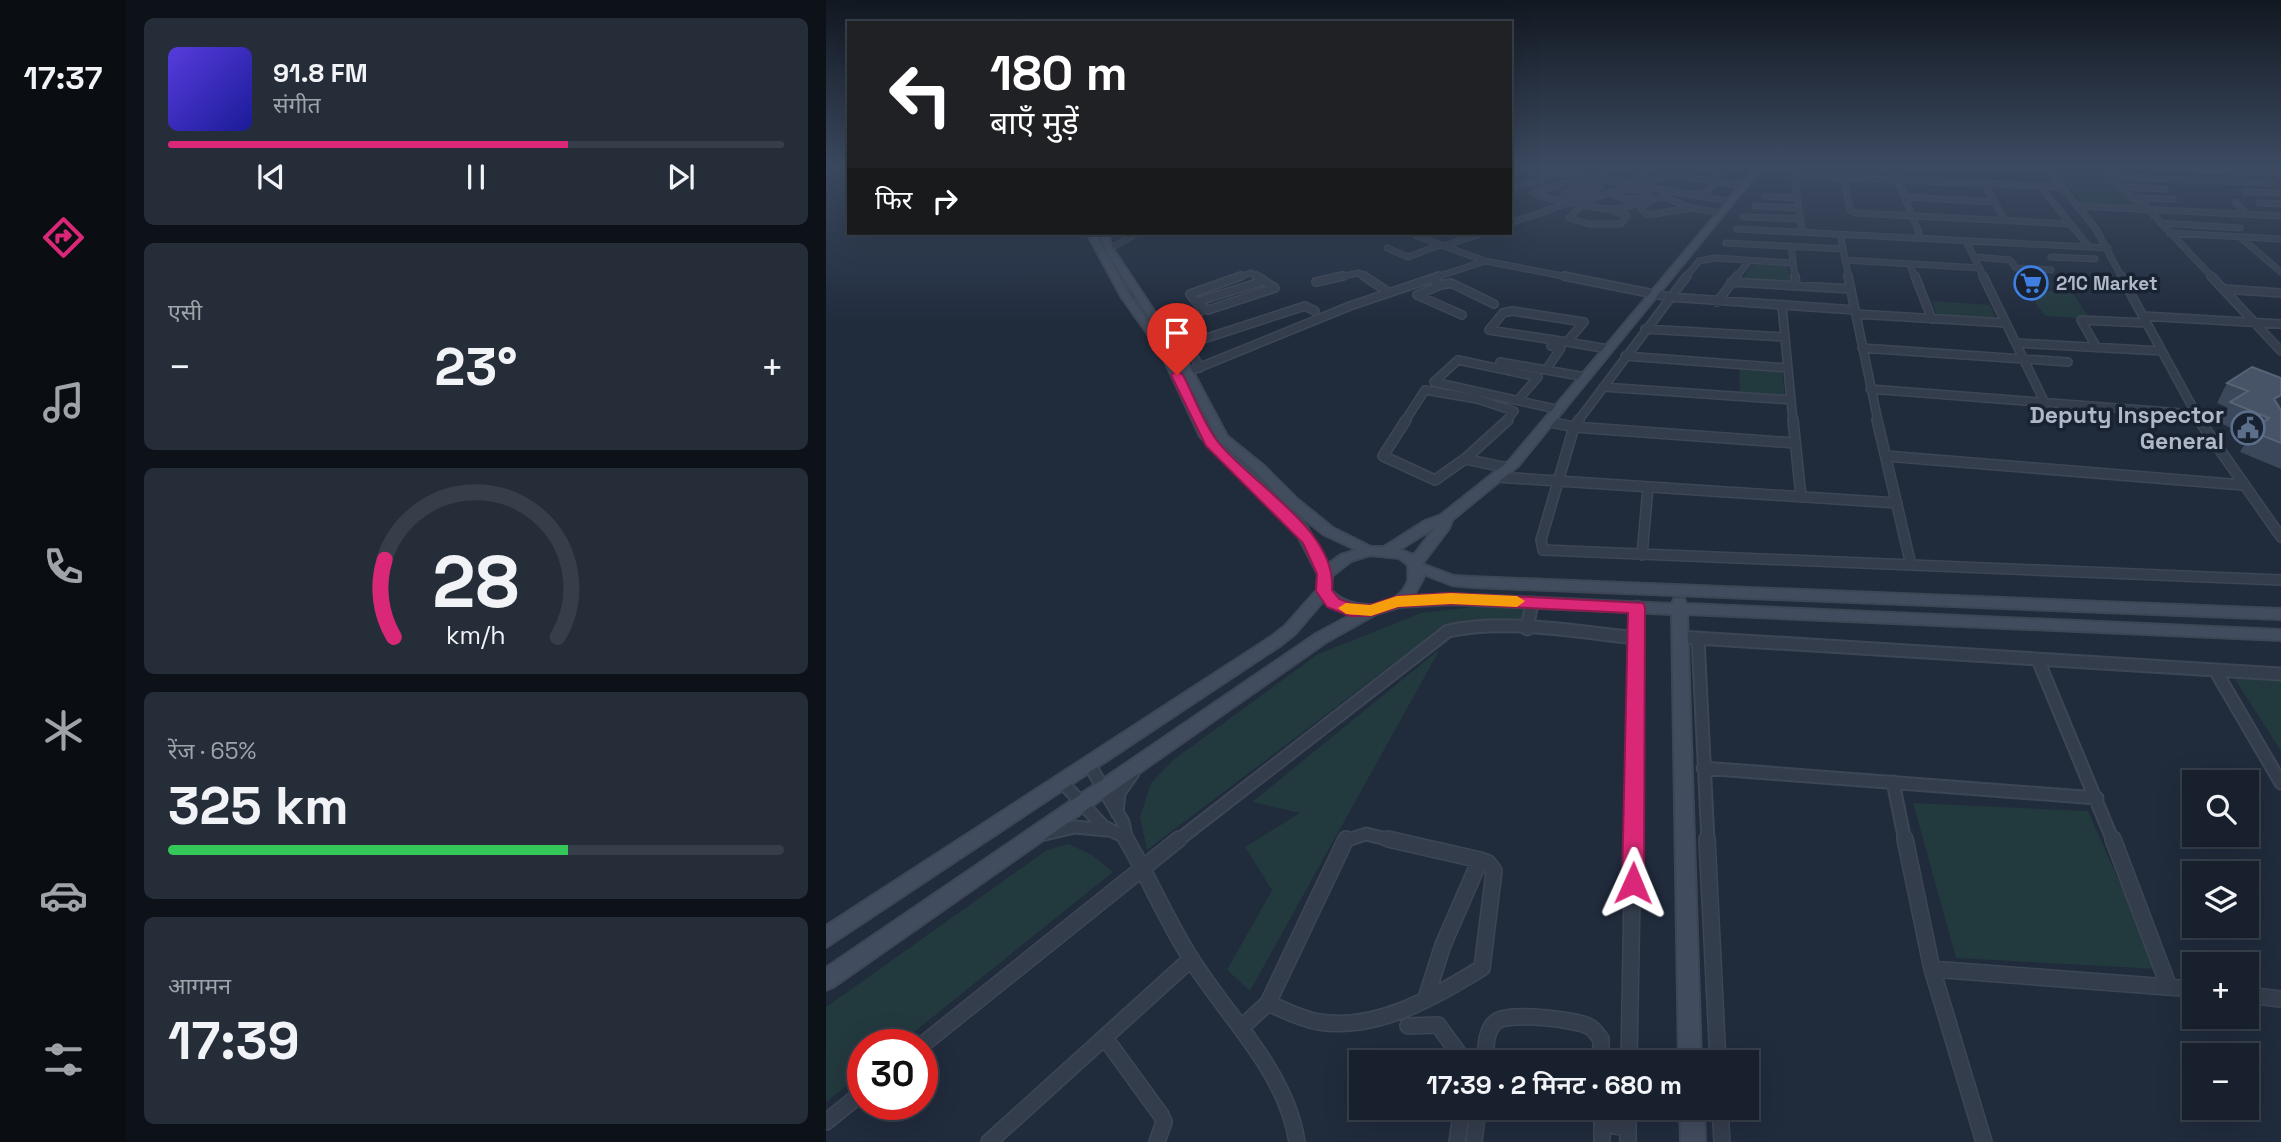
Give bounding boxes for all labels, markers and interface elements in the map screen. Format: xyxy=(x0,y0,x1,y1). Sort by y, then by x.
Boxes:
text: 180 m xyxy=(990,42,1128,104)
icon: left xyxy=(875,49,966,140)
text: 91.8 FM xyxy=(273,56,368,90)
text: 17:37 xyxy=(24,58,102,98)
text: संगीत xyxy=(273,90,321,120)
text: बाएँ मुड़ें xyxy=(990,103,1079,143)
icon: previous xyxy=(252,158,290,196)
icon: pause xyxy=(457,158,495,196)
icon: next xyxy=(662,158,700,196)
icon: right xyxy=(926,182,964,220)
text: फिर xyxy=(875,183,912,217)
icon: directions xyxy=(39,213,88,262)
supermarket icon: 21C Market xyxy=(2012,264,2050,302)
place label: 21C Market xyxy=(2056,271,2158,296)
text: एसी xyxy=(168,297,202,327)
pin xyxy=(1147,303,1207,375)
icon: arrive xyxy=(1158,314,1196,352)
text: 23° xyxy=(435,334,518,400)
text: − xyxy=(168,343,192,391)
text: + xyxy=(760,343,784,391)
icon: music xyxy=(39,378,88,427)
place label: Deputy Inspector General xyxy=(2029,400,2224,456)
public building icon: Deputy Inspector General xyxy=(2229,409,2267,447)
text: 28 xyxy=(433,535,519,628)
icon: phone xyxy=(39,542,88,591)
text: km/h xyxy=(446,619,506,651)
icon: climate xyxy=(39,706,88,755)
text: रेंज · 65% xyxy=(168,736,256,766)
map controls xyxy=(2182,770,2259,1120)
button: search xyxy=(2182,770,2259,847)
text: 325 km xyxy=(168,773,349,839)
position arrow xyxy=(1596,846,1670,920)
button: layers xyxy=(2182,861,2259,938)
icon: car xyxy=(39,871,88,920)
button: + xyxy=(2182,952,2259,1029)
text: आगमन xyxy=(168,971,231,1001)
text: 17:39 xyxy=(168,1008,300,1074)
speed limit sign: 30 xyxy=(847,1029,938,1120)
icon: filters xyxy=(39,1035,88,1084)
button: − xyxy=(2182,1043,2259,1120)
text: 17:39 · 2 मिनट · 680 m xyxy=(1426,1068,1682,1102)

